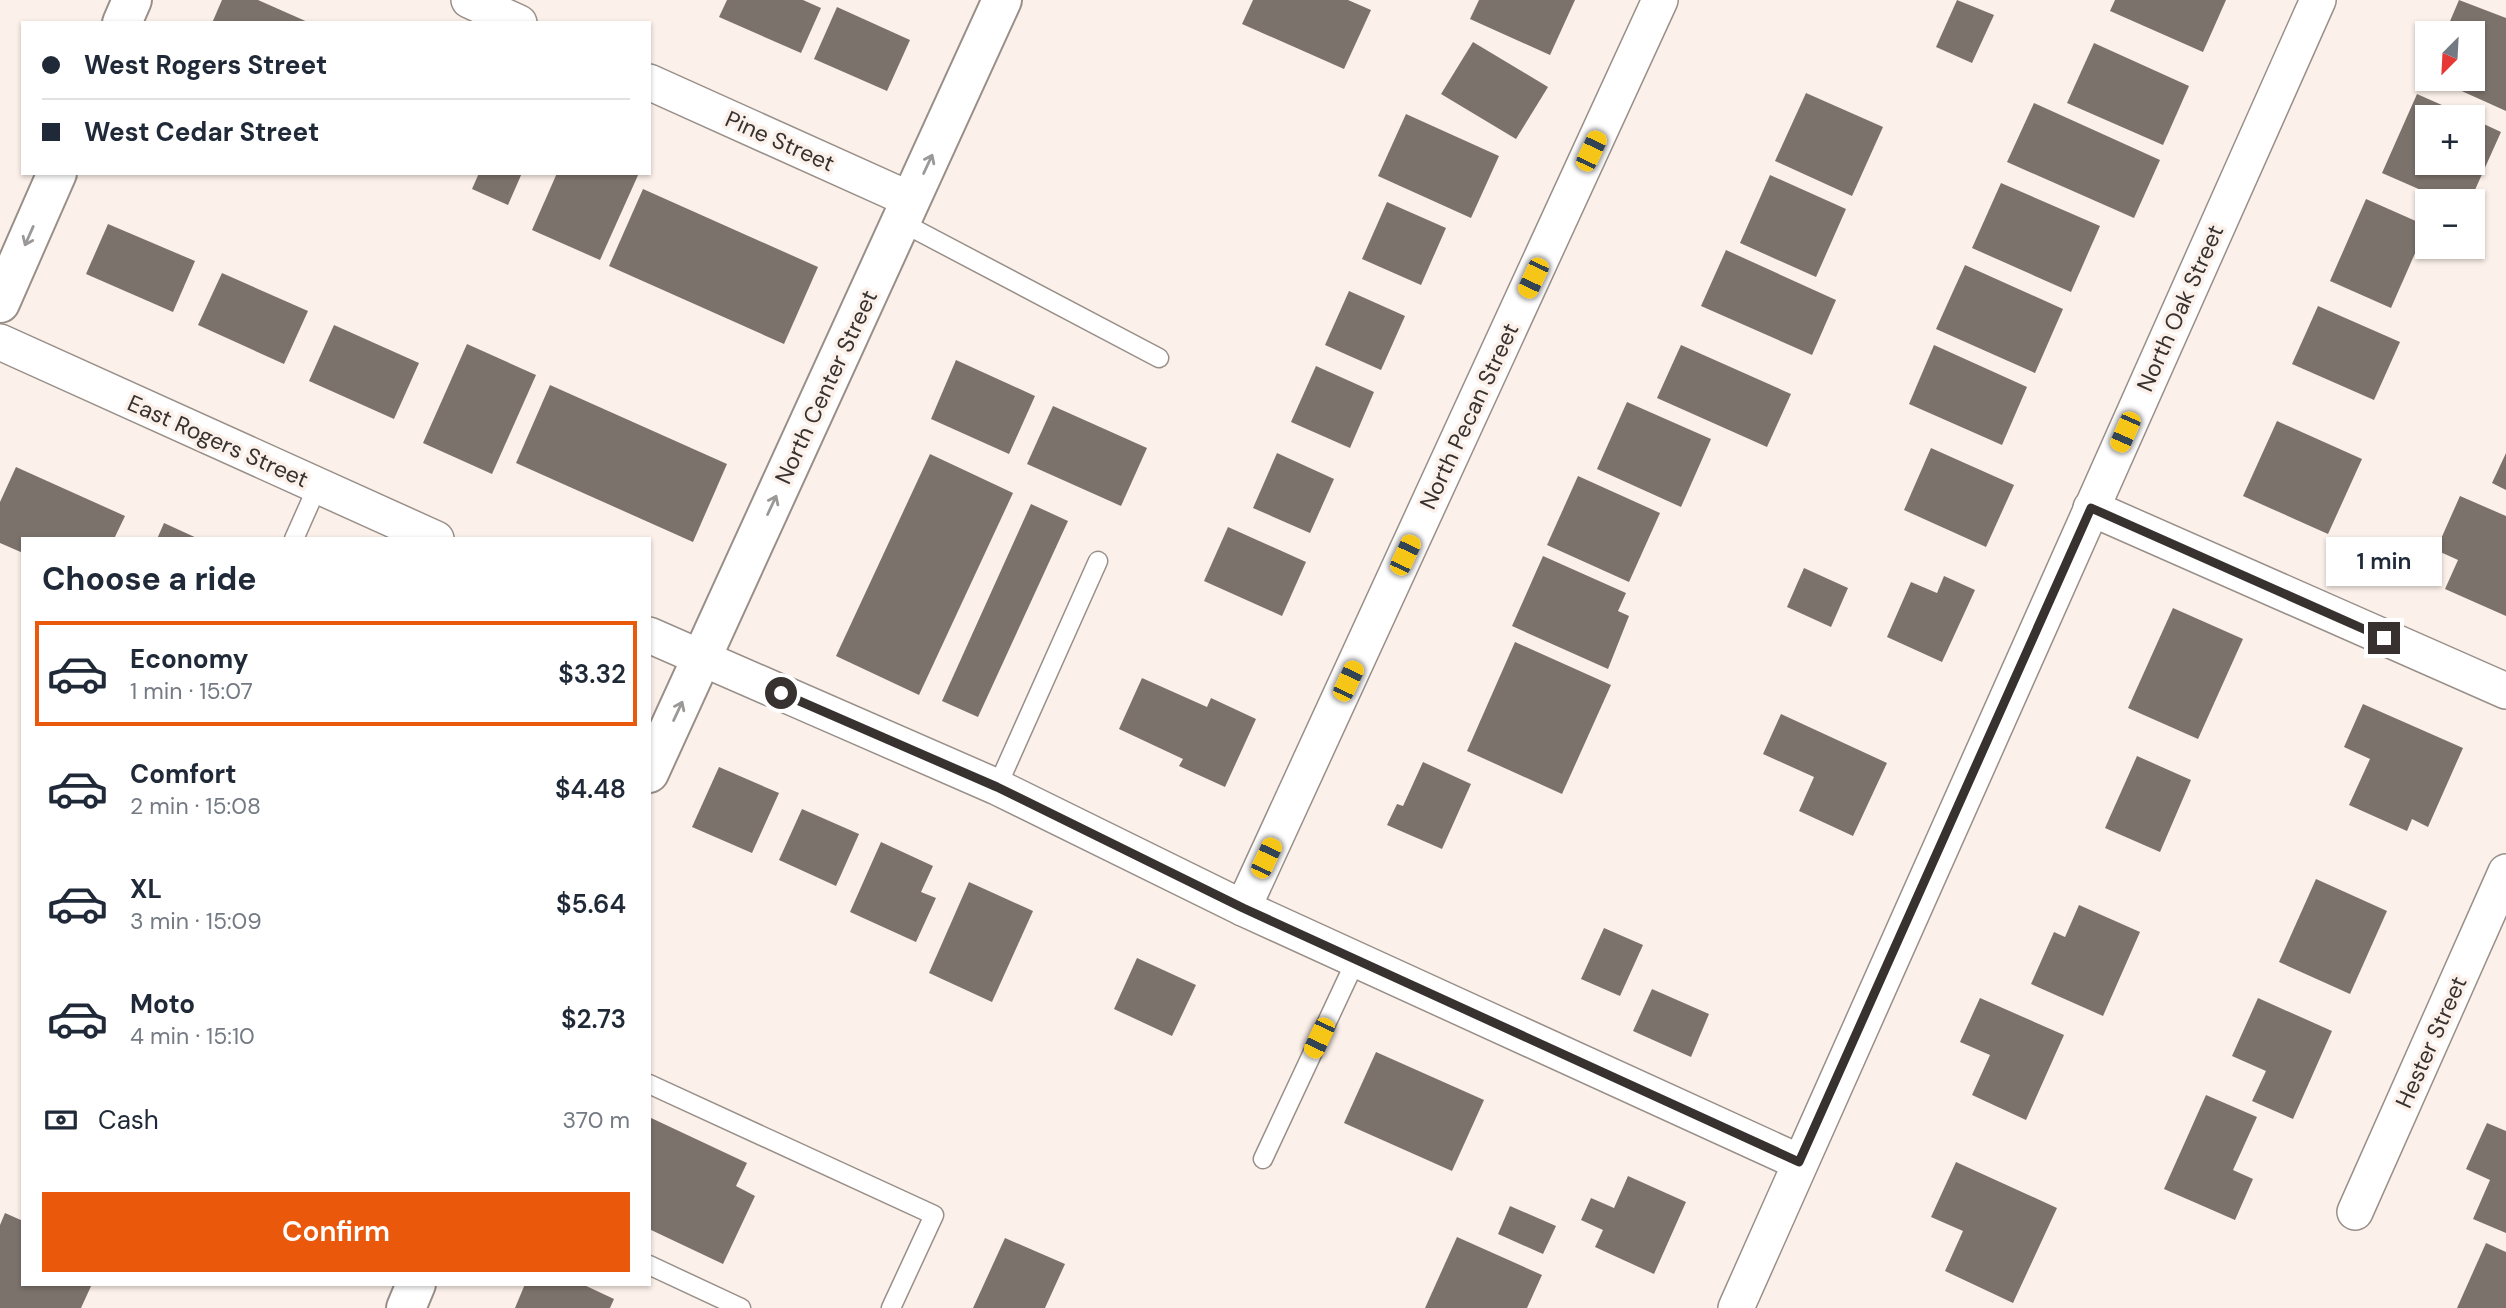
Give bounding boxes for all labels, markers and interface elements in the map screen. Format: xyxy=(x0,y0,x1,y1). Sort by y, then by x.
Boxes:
north arrow xyxy=(2415,21,2485,91)
map controls xyxy=(2415,21,2485,259)
text: West Rogers Street xyxy=(84,48,327,82)
street label: Pine Street xyxy=(721,104,839,178)
button: + xyxy=(2415,105,2485,175)
text: West Cedar Street xyxy=(84,115,319,149)
car xyxy=(1573,128,1610,174)
one-way arrow xyxy=(921,154,935,175)
button: − xyxy=(2415,189,2485,259)
street label: North Oak Street xyxy=(2130,220,2230,396)
one-way arrow xyxy=(22,225,35,246)
car xyxy=(1515,255,1552,301)
street label: North Center Street xyxy=(768,285,884,489)
street label: North Pecan Street xyxy=(1413,318,1525,514)
street label: East Rogers Street xyxy=(123,388,313,494)
car xyxy=(2107,409,2144,455)
one-way arrow xyxy=(766,494,779,516)
car xyxy=(1387,532,1424,578)
callout: 1 min xyxy=(2326,536,2442,586)
text: 1 min xyxy=(2357,546,2411,576)
text: Choose a ride xyxy=(42,558,257,600)
route end xyxy=(2368,622,2400,654)
icon: car xyxy=(46,642,109,705)
text: Economy xyxy=(130,642,248,676)
text: $3.32 xyxy=(558,657,626,691)
car xyxy=(1330,658,1367,704)
text: 1 min · 15:07 xyxy=(130,676,253,706)
route start xyxy=(765,677,797,709)
one-way arrow xyxy=(672,701,685,723)
icon: car xyxy=(46,757,109,820)
text: Comfort xyxy=(130,757,236,791)
text: $4.48 xyxy=(555,772,626,806)
text: 2 min · 15:08 xyxy=(130,791,261,821)
car xyxy=(1248,835,1285,881)
icon: car xyxy=(46,872,109,935)
text: XL xyxy=(130,872,162,906)
text: $5.64 xyxy=(556,887,626,921)
text: 3 min · 15:09 xyxy=(130,906,262,936)
street label: Hester Street xyxy=(2389,971,2473,1113)
icon: car xyxy=(46,987,109,1050)
text: Moto xyxy=(130,987,195,1021)
text: $2.73 xyxy=(561,1002,626,1036)
car xyxy=(1301,1015,1338,1061)
text: 4 min · 15:10 xyxy=(130,1021,255,1051)
icon: cash xyxy=(42,1101,80,1139)
text: Cash xyxy=(98,1103,159,1137)
text: 370 m xyxy=(562,1105,630,1135)
button: Confirm xyxy=(42,1192,630,1272)

